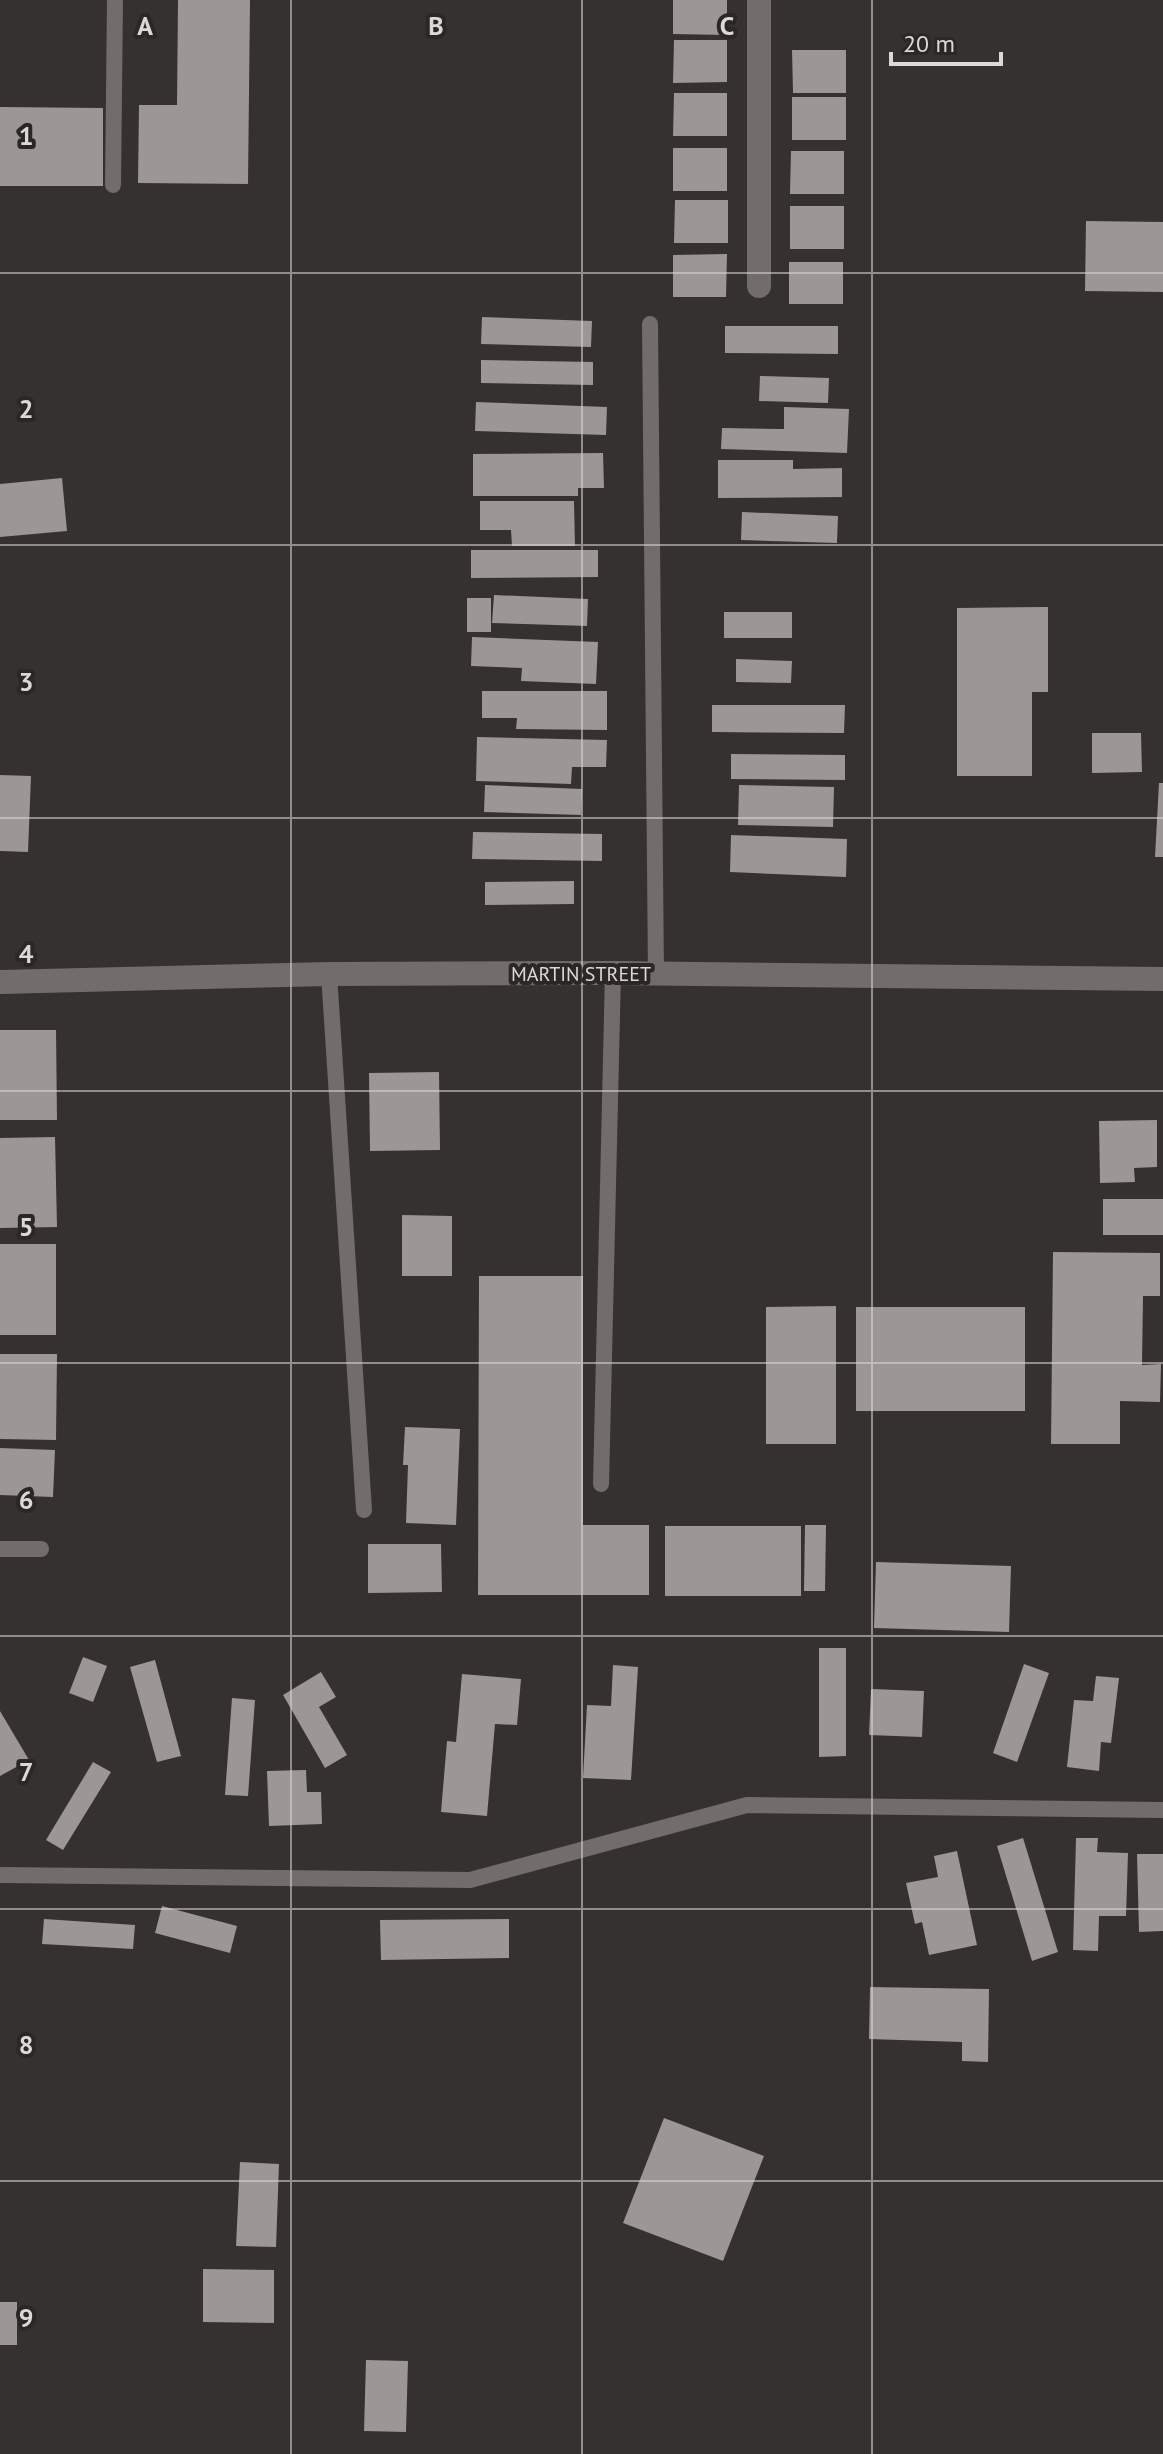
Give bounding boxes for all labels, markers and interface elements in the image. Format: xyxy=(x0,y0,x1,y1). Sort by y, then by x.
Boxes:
text: A xyxy=(137,9,153,42)
text: B xyxy=(428,9,444,42)
text: C xyxy=(720,9,734,42)
scale bar xyxy=(891,16,1001,66)
text: 20 m xyxy=(903,28,955,59)
text: 1 xyxy=(19,119,33,152)
text: 2 xyxy=(19,392,33,425)
text: 3 xyxy=(19,665,33,698)
text: 4 xyxy=(19,937,34,970)
street label: MARTIN STREET xyxy=(511,961,651,987)
text: 5 xyxy=(19,1210,33,1243)
text: 6 xyxy=(19,1483,33,1516)
text: 7 xyxy=(19,1755,33,1788)
text: 8 xyxy=(19,2028,33,2061)
text: 9 xyxy=(19,2301,33,2334)

